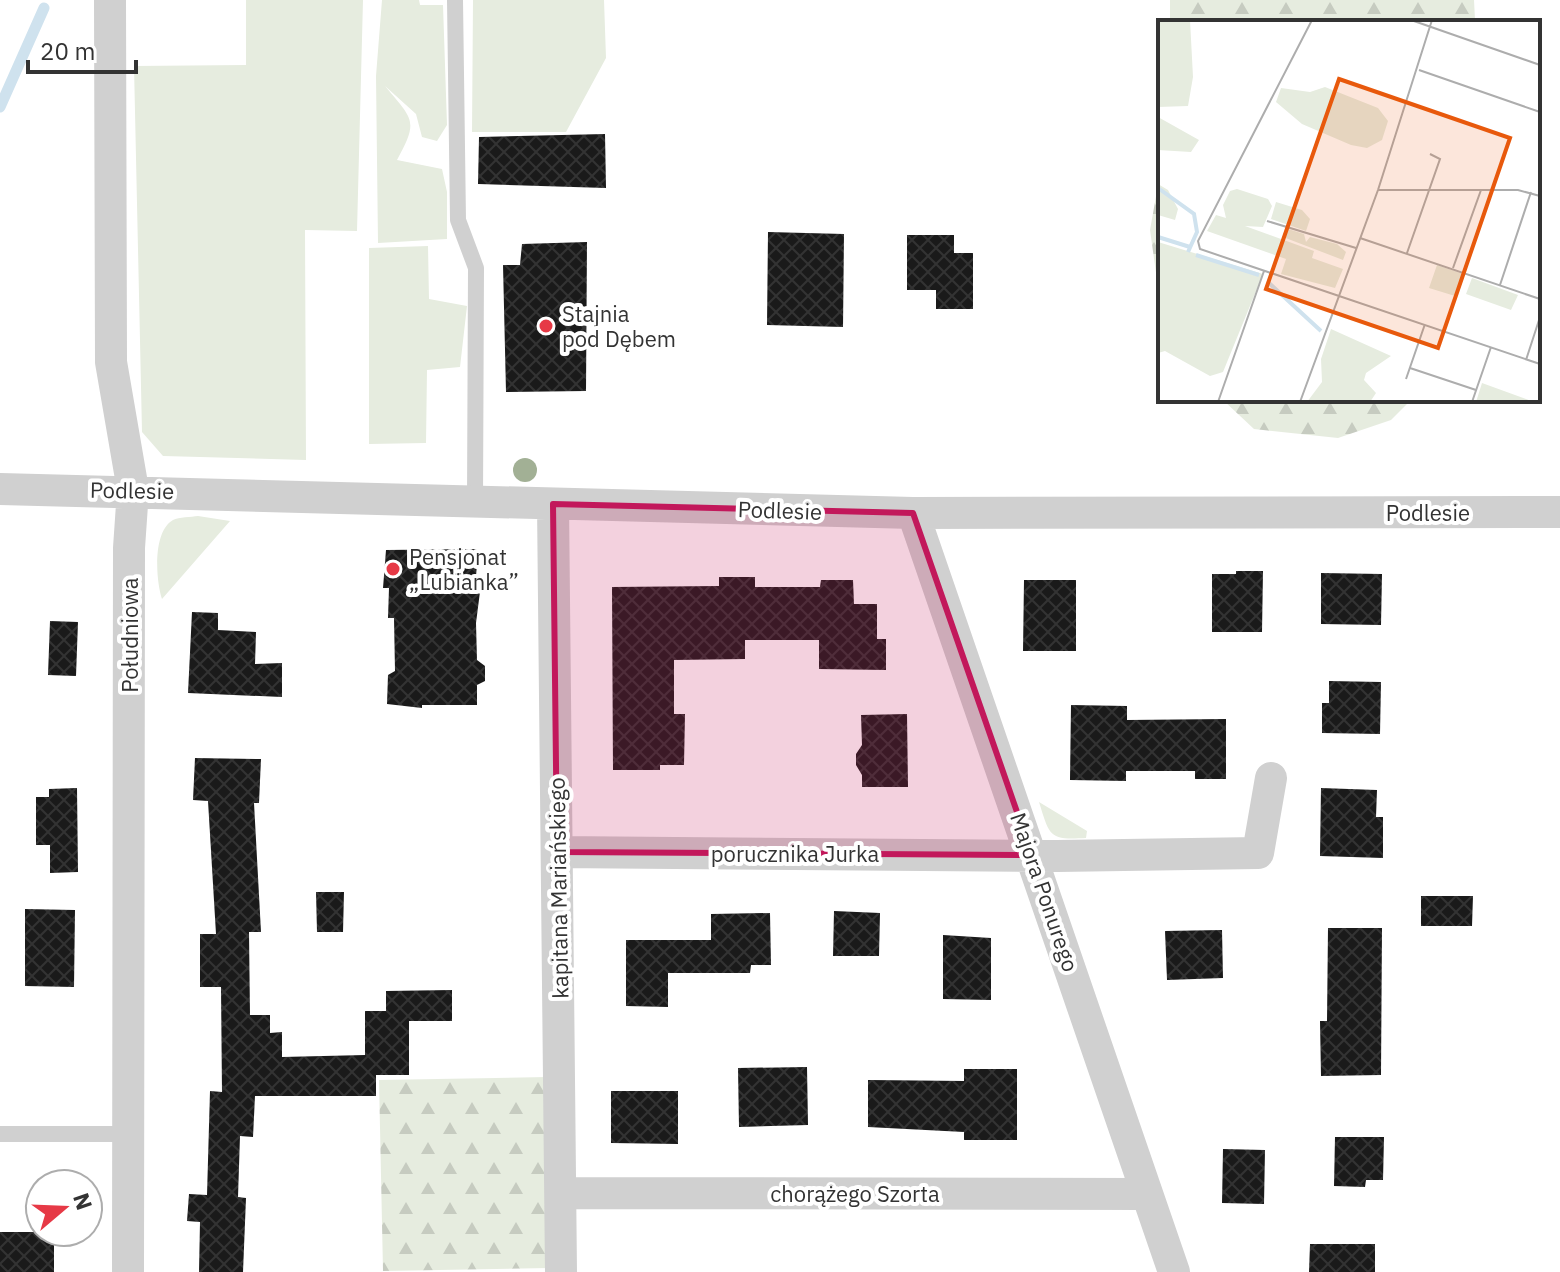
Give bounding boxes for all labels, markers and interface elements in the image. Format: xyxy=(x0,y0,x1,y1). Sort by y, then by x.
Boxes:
inset map xyxy=(1158,20,1540,402)
scale bar xyxy=(28,24,136,74)
text: 20 m xyxy=(40,35,95,67)
place label: Stajnia pod Dębem xyxy=(562,299,676,353)
marker: Stajnia pod Dębem xyxy=(537,317,555,335)
street label: Podlesie xyxy=(90,475,174,505)
street label: Podlesie xyxy=(737,494,823,526)
street label: Podlesie xyxy=(1386,498,1470,527)
place label: Pensjonat „Lubianka” xyxy=(409,542,519,596)
marker: Pensjonat „Lubianka” xyxy=(384,560,402,578)
street label: Południowa xyxy=(115,577,144,693)
street label: kapitana Mariańskiego xyxy=(542,777,574,999)
street label: Majora Ponurego xyxy=(1004,809,1086,975)
street label: porucznika Jurka xyxy=(711,839,879,868)
north arrow xyxy=(24,1168,104,1248)
street label: chorążego Szorta xyxy=(770,1179,940,1208)
text: N xyxy=(67,1189,100,1214)

